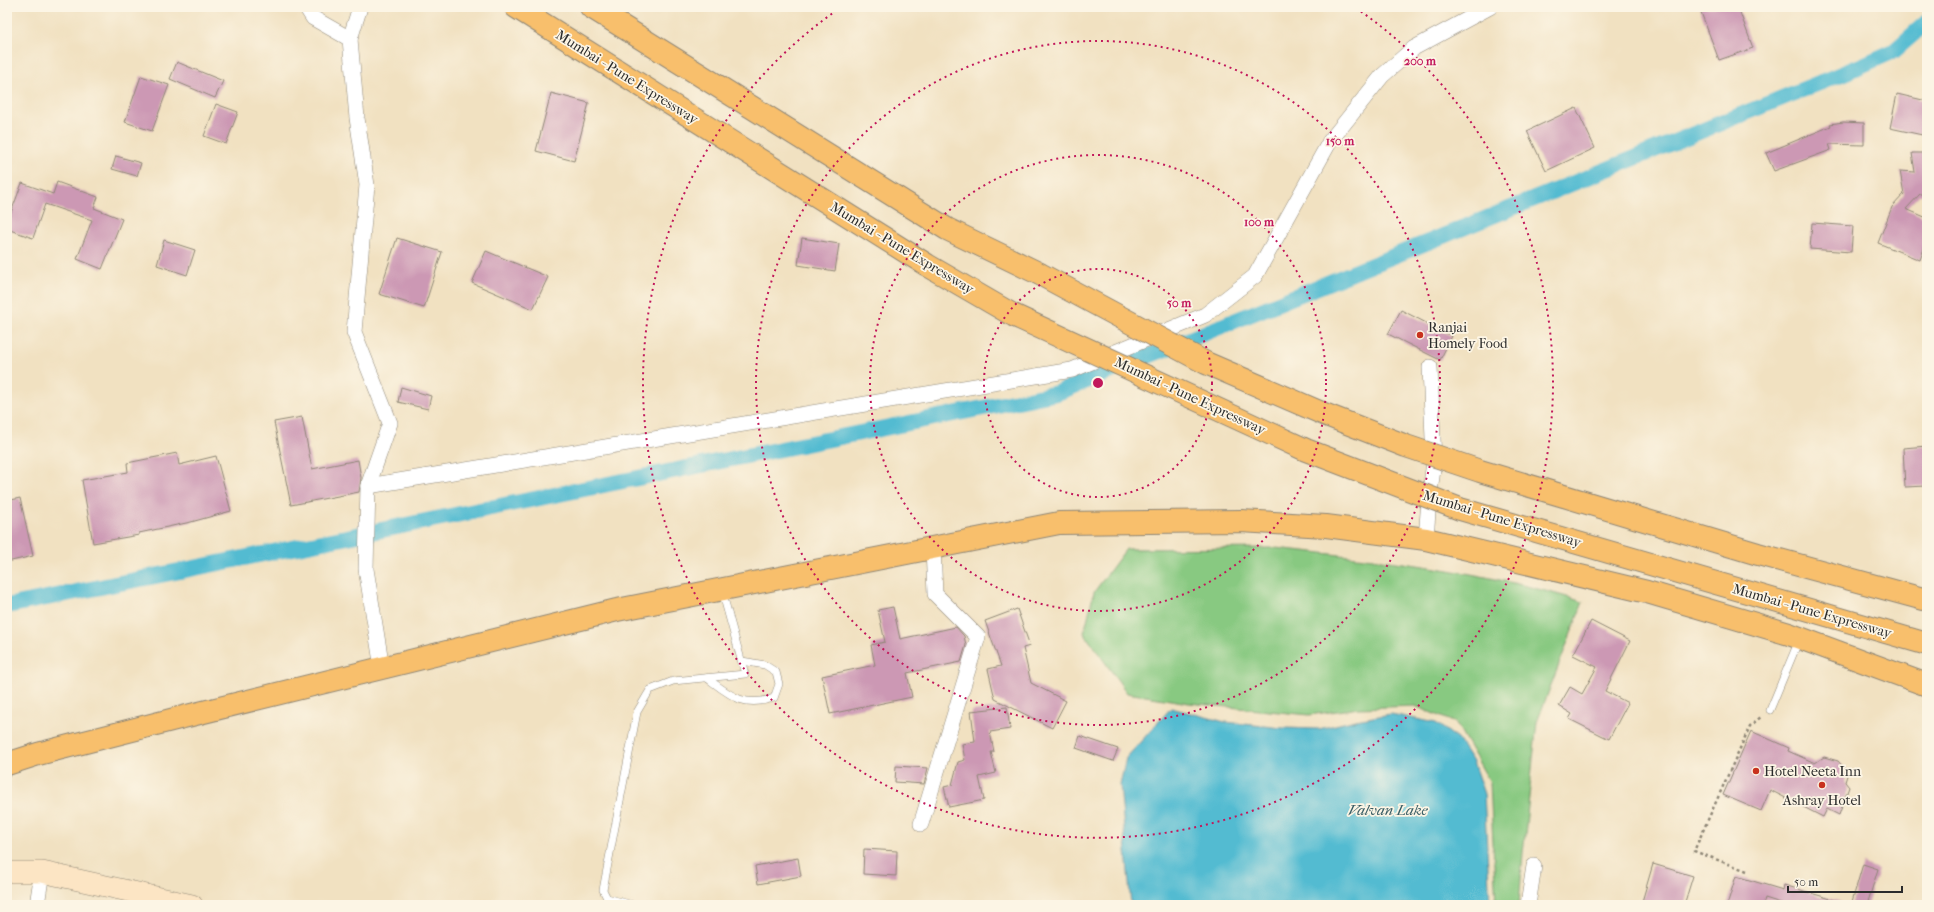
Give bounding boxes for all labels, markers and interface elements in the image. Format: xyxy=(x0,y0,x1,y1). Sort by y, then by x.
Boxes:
street label: Mumbai - Pune Expressway xyxy=(553,26,702,128)
text: 200 m xyxy=(1404,54,1437,68)
text: 150 m xyxy=(1326,134,1355,148)
street label: Mumbai - Pune Expressway xyxy=(827,198,977,298)
text: 100 m xyxy=(1244,215,1275,229)
text: 50 m xyxy=(1167,296,1192,310)
place label: Ranjai Homely Food xyxy=(1428,319,1508,352)
marker: Ranjai Homely Food xyxy=(1415,330,1425,340)
street label: Mumbai - Pune Expressway xyxy=(1112,354,1269,439)
centre of rings xyxy=(1091,376,1105,390)
street label: Mumbai - Pune Expressway xyxy=(1421,487,1584,551)
street label: Mumbai - Pune Expressway xyxy=(1731,580,1894,642)
place label: Hotel Neeta Inn xyxy=(1764,763,1861,780)
marker: Hotel Neeta Inn xyxy=(1751,766,1761,776)
marker: Ashray Hotel xyxy=(1817,780,1827,790)
place label: Ashray Hotel xyxy=(1782,792,1861,809)
water label: Valvan Lake xyxy=(1348,801,1429,819)
scale bar xyxy=(1788,868,1902,894)
text: 50 m xyxy=(1794,875,1818,889)

